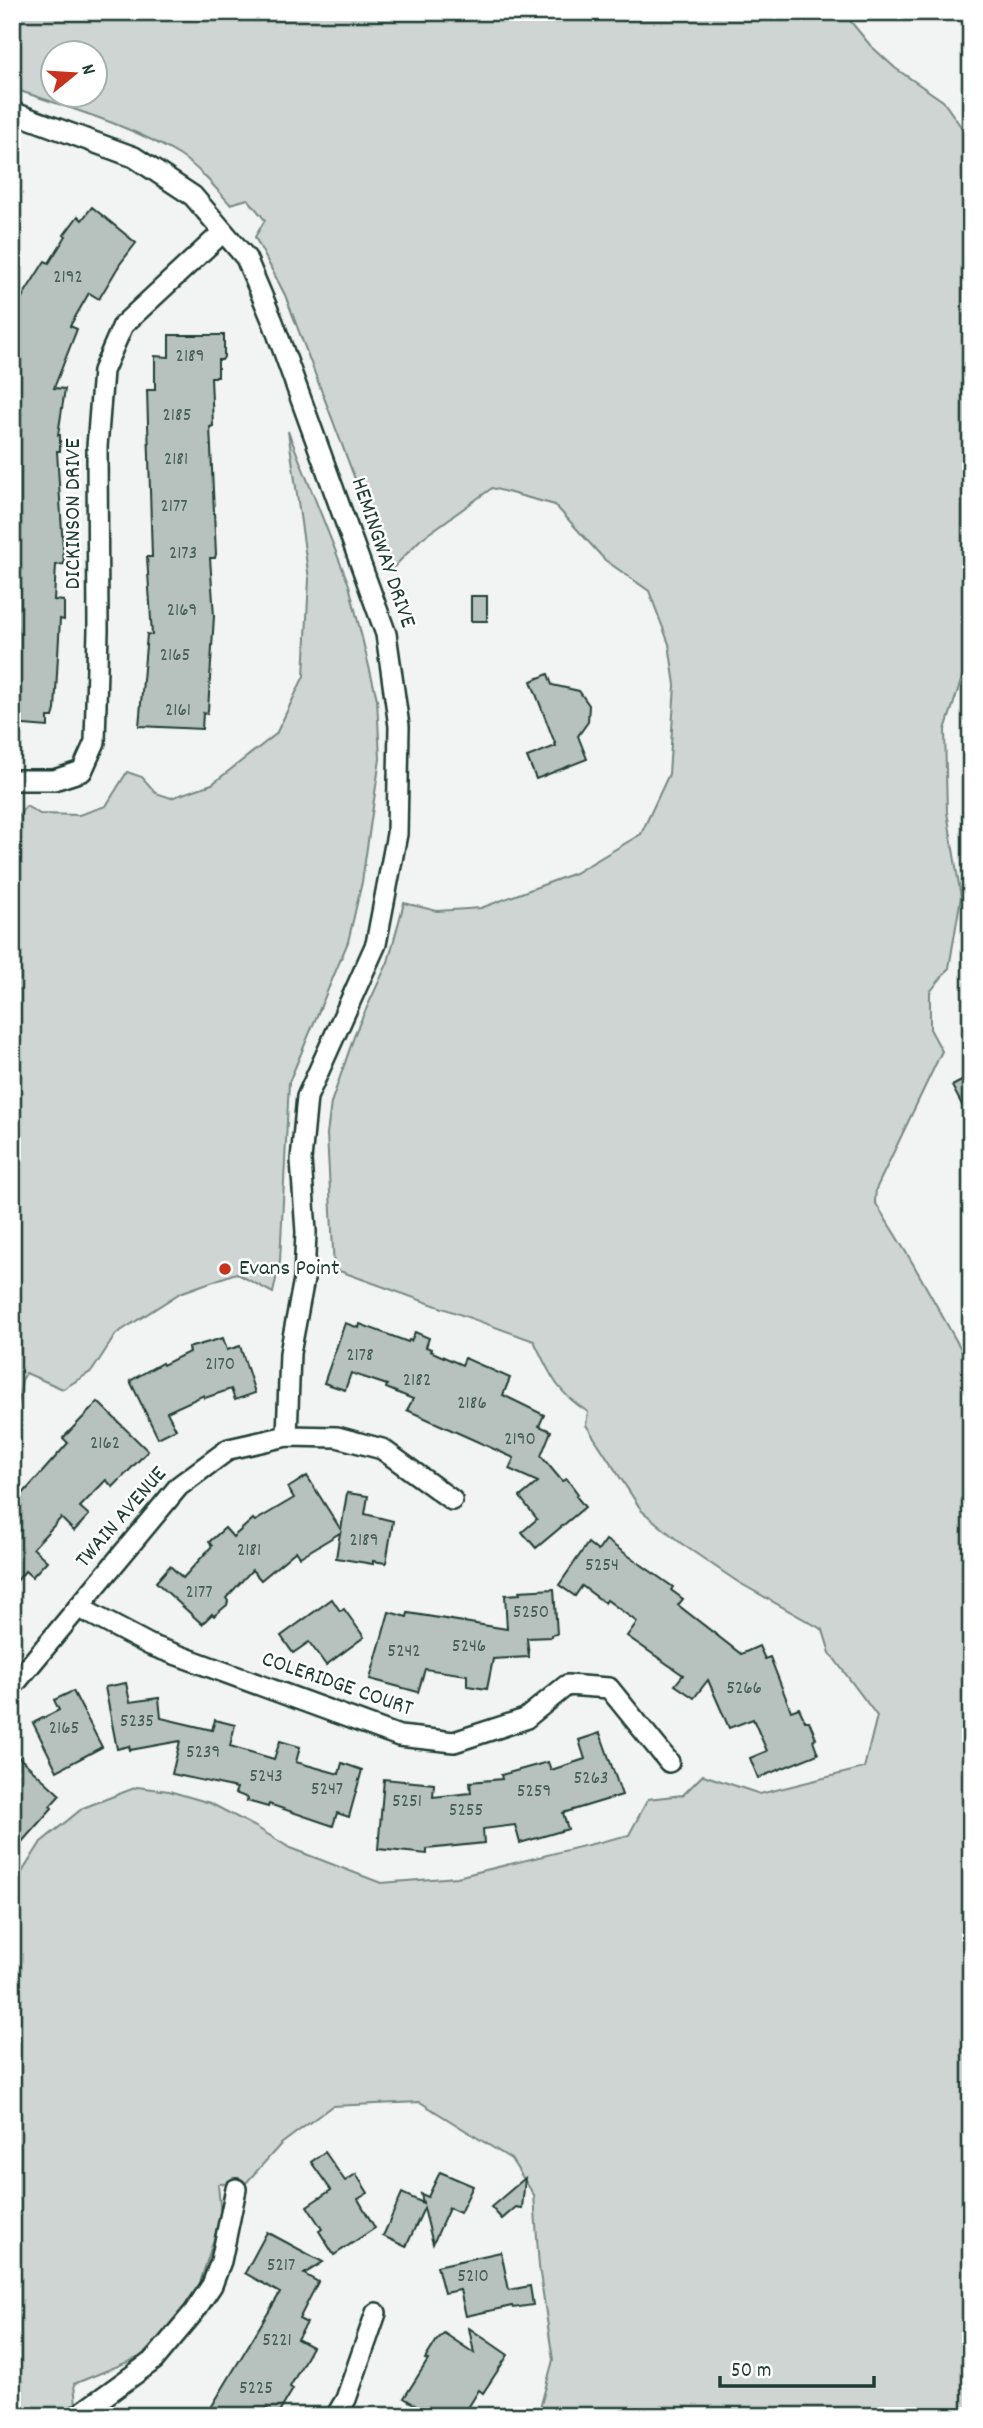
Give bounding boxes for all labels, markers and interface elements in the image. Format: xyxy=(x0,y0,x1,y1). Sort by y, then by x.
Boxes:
north arrow xyxy=(38,38,108,108)
text: N xyxy=(73,61,101,78)
house number: 2192 xyxy=(53,265,83,292)
house number: 2189 xyxy=(176,344,204,371)
house number: 2185 xyxy=(163,403,191,430)
street label: DICKINSON DRIVE xyxy=(58,438,91,590)
house number: 2181 xyxy=(164,447,188,474)
street label: HEMINGWAY DRIVE xyxy=(341,473,423,633)
house number: 2177 xyxy=(160,494,188,521)
house number: 2173 xyxy=(169,541,197,568)
house number: 2169 xyxy=(167,598,197,625)
house number: 2165 xyxy=(160,643,190,670)
house number: 2161 xyxy=(165,698,191,725)
place label: Evans Point xyxy=(239,1253,339,1286)
marker: Evans Point xyxy=(217,1261,233,1277)
house number: 2178 xyxy=(346,1343,374,1370)
house number: 2170 xyxy=(205,1352,235,1379)
house number: 2182 xyxy=(403,1368,431,1395)
house number: 2186 xyxy=(457,1391,487,1418)
house number: 2190 xyxy=(504,1427,536,1454)
house number: 2162 xyxy=(90,1431,120,1458)
street label: TWAIN AVENUE xyxy=(68,1459,176,1576)
house number: 2189 xyxy=(350,1528,378,1555)
house number: 2181 xyxy=(237,1538,261,1565)
house number: 5254 xyxy=(585,1553,619,1580)
house number: 2177 xyxy=(185,1580,213,1607)
house number: 5250 xyxy=(513,1600,549,1627)
house number: 5246 xyxy=(452,1634,486,1661)
house number: 5242 xyxy=(387,1639,421,1666)
street label: COLERIDGE COURT xyxy=(257,1644,417,1726)
house number: 5266 xyxy=(726,1676,762,1703)
house number: 5235 xyxy=(120,1709,154,1736)
house number: 2165 xyxy=(49,1716,79,1743)
house number: 5239 xyxy=(186,1740,220,1767)
house number: 5243 xyxy=(249,1764,283,1791)
house number: 5263 xyxy=(574,1766,608,1793)
house number: 5247 xyxy=(311,1777,343,1804)
house number: 5259 xyxy=(517,1779,551,1806)
house number: 5251 xyxy=(392,1789,422,1816)
house number: 5255 xyxy=(449,1798,483,1825)
house number: 5217 xyxy=(267,2253,295,2280)
house number: 5210 xyxy=(457,2264,489,2291)
house number: 5221 xyxy=(262,2328,292,2355)
scale bar xyxy=(720,2344,874,2388)
text: 50 m xyxy=(731,2357,771,2387)
house number: 5225 xyxy=(239,2376,273,2403)

